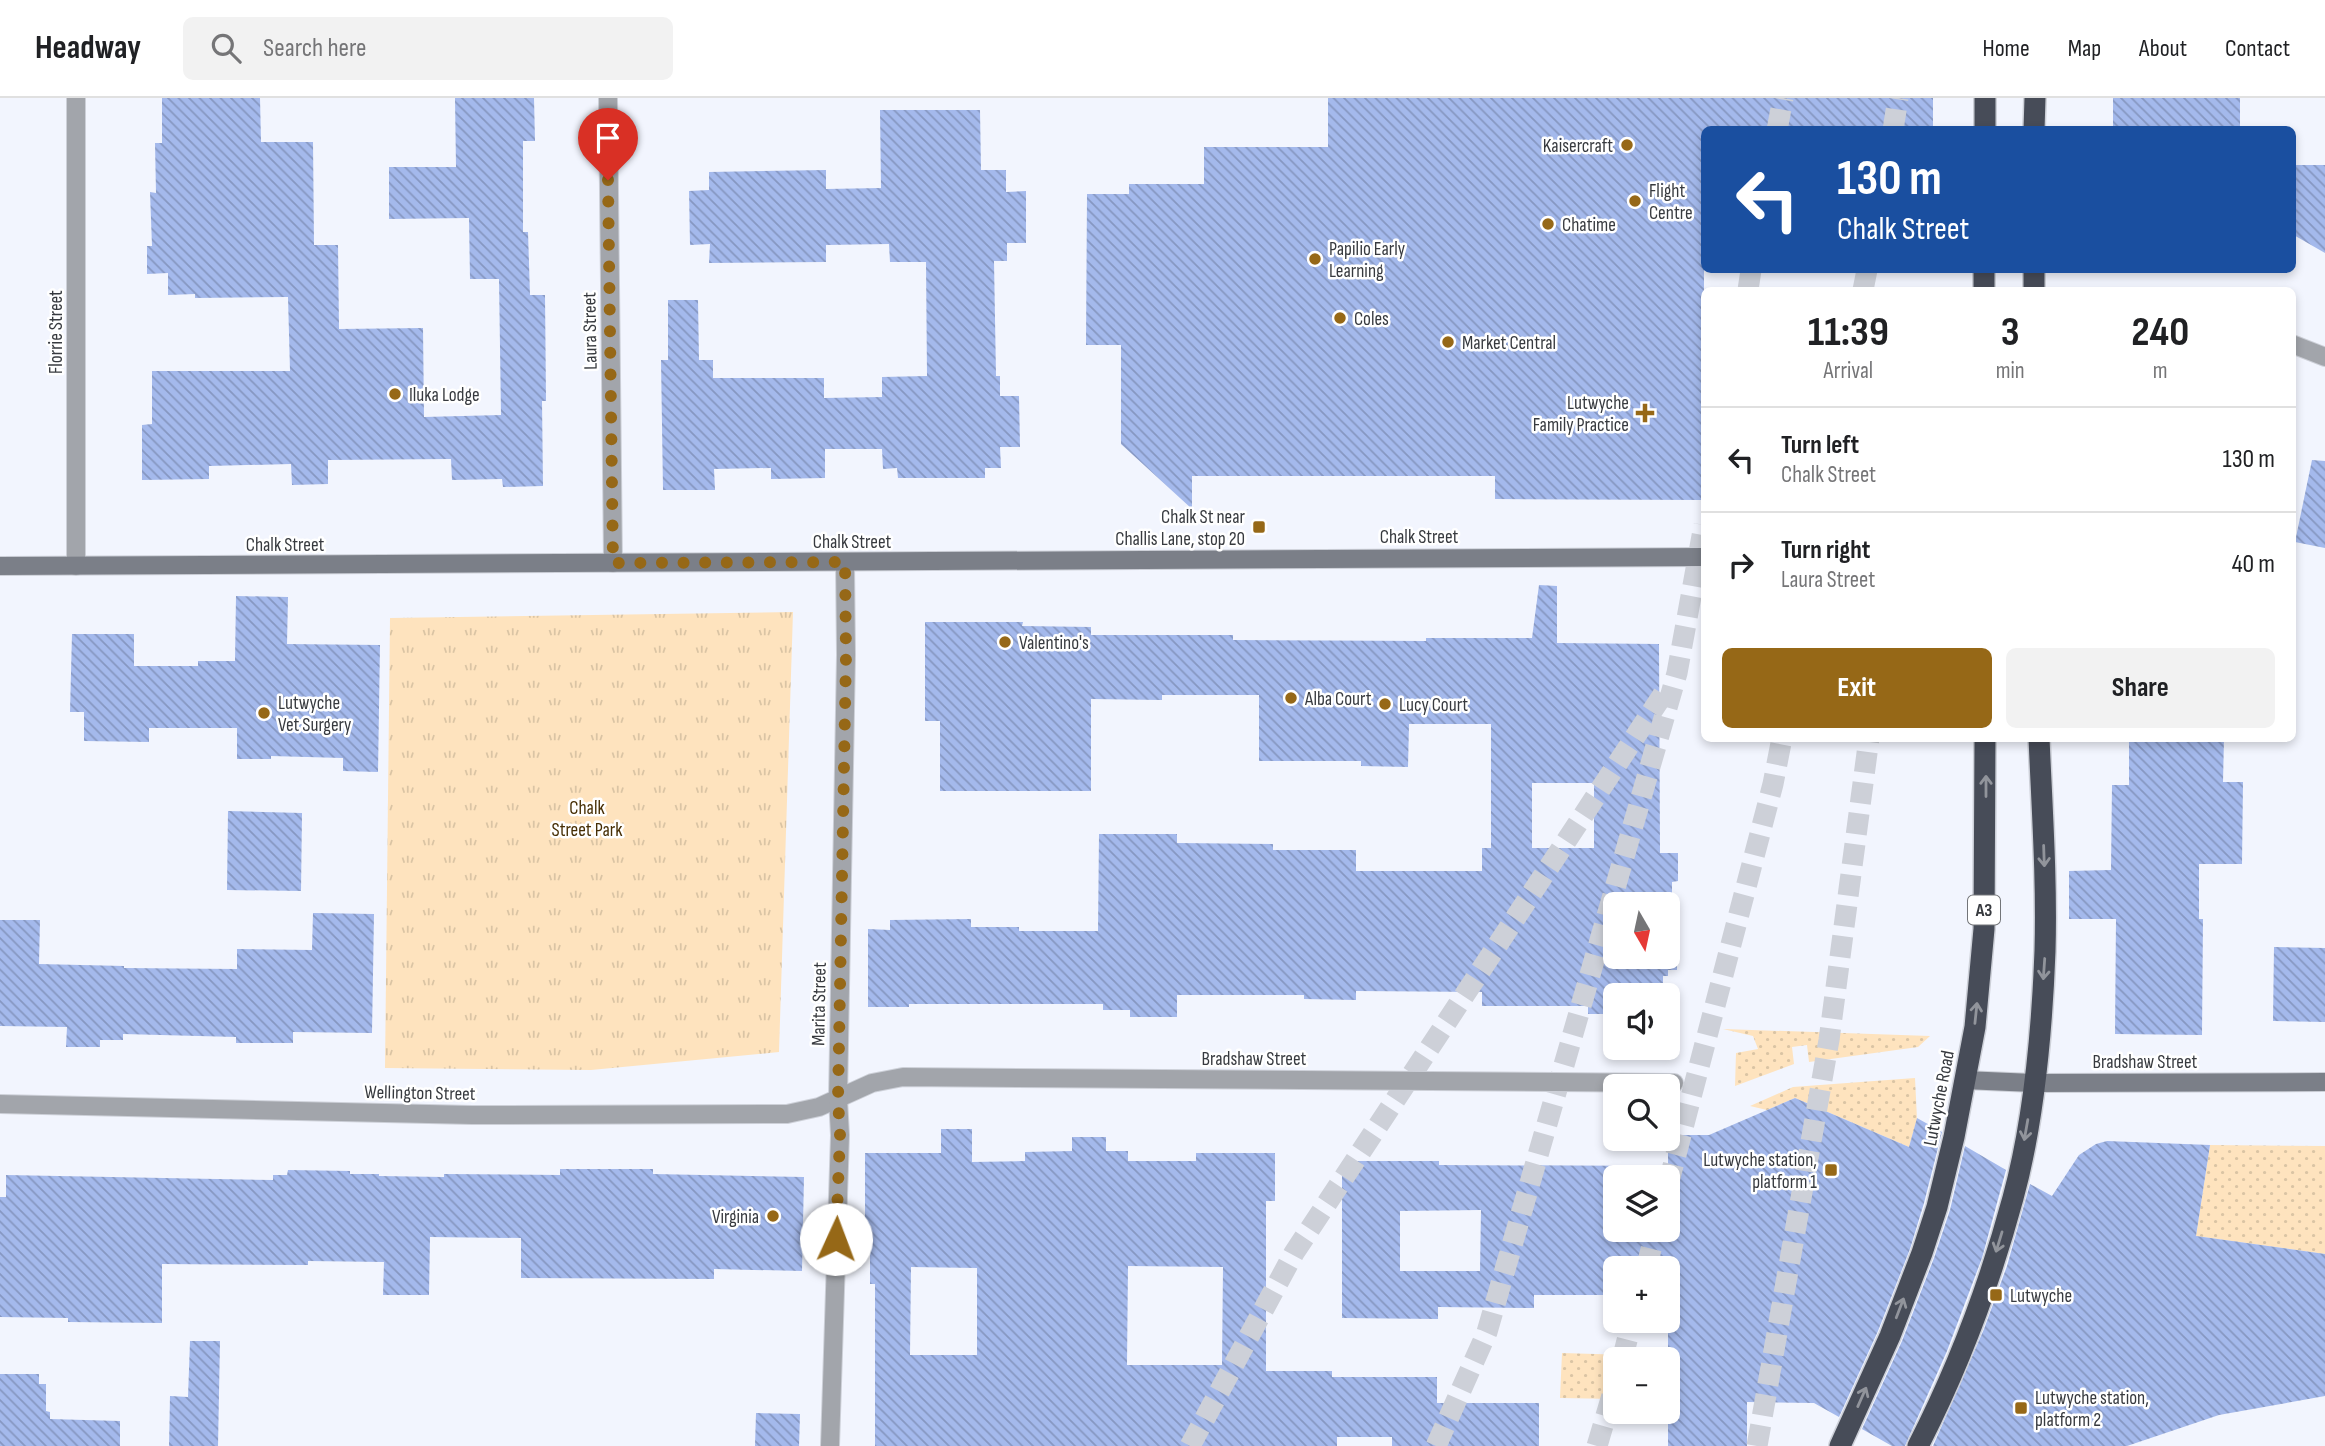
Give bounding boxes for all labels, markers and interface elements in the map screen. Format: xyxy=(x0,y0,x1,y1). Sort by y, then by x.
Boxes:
search box xyxy=(183,17,673,80)
text: Headway xyxy=(35,28,141,68)
icon: search xyxy=(207,29,245,67)
text: Search here xyxy=(263,33,366,64)
text: Home xyxy=(1982,34,2030,63)
text: Map xyxy=(2068,34,2101,63)
text: About xyxy=(2139,34,2187,63)
text: Contact xyxy=(2225,34,2290,63)
pin xyxy=(578,108,638,180)
icon: arrive xyxy=(589,119,627,157)
place label: Kaisercraft xyxy=(1543,135,1613,158)
marker: Kaisercraft xyxy=(1619,137,1635,153)
text: 130 m xyxy=(1837,150,1942,209)
icon: left xyxy=(1722,154,1813,245)
place label: Flight Centre xyxy=(1649,180,1693,225)
marker: Flight Centre xyxy=(1627,193,1643,209)
text: Chalk Street xyxy=(1837,210,1969,249)
place label: Chatime xyxy=(1562,214,1616,237)
marker: Chatime xyxy=(1540,216,1556,232)
place label: Papilio Early Learning xyxy=(1329,238,1406,283)
marker: Papilio Early Learning xyxy=(1307,251,1323,267)
street label: Florrie Street xyxy=(45,290,68,374)
street label: Laura Street xyxy=(578,292,603,370)
text: 11:39 xyxy=(1808,307,1889,358)
text: 3 xyxy=(2001,307,2020,358)
text: 240 xyxy=(2131,307,2189,358)
place label: Coles xyxy=(1354,308,1389,331)
marker: Coles xyxy=(1332,310,1348,326)
place label: Market Central xyxy=(1462,332,1556,355)
marker: Market Central xyxy=(1440,334,1456,350)
text: Arrival xyxy=(1824,357,1873,385)
text: min xyxy=(1996,357,2025,385)
text: m xyxy=(2153,357,2168,385)
place label: Iluka Lodge xyxy=(409,384,480,407)
marker: Iluka Lodge xyxy=(387,386,403,402)
place label: Lutwyche Family Practice xyxy=(1533,392,1629,437)
marker: Lutwyche Family Practice xyxy=(1635,403,1655,423)
text: Turn left xyxy=(1781,430,1859,461)
icon: left xyxy=(1722,441,1760,479)
text: 130 m xyxy=(2223,444,2275,475)
text: Chalk Street xyxy=(1781,461,1876,489)
place label: Chalk St near Challis Lane, stop 20 xyxy=(1115,506,1246,551)
marker: Chalk St near Challis Lane, stop 20 xyxy=(1251,519,1267,535)
street label: Chalk Street xyxy=(1380,526,1458,549)
street label: Chalk Street xyxy=(813,531,891,554)
street label: Chalk Street xyxy=(246,534,324,557)
text: Turn right xyxy=(1781,535,1870,566)
icon: right xyxy=(1722,546,1760,584)
text: 40 m xyxy=(2232,549,2275,580)
text: Laura Street xyxy=(1781,566,1875,594)
place label: Valentino's xyxy=(1019,632,1089,655)
marker: Valentino's xyxy=(997,634,1013,650)
button: Exit xyxy=(1722,648,1992,728)
button: Share xyxy=(2006,648,2275,728)
place label: Alba Court xyxy=(1304,688,1372,711)
marker: Alba Court xyxy=(1283,690,1299,706)
place label: Lutwyche Vet Surgery xyxy=(278,692,352,737)
place label: Lucy Court xyxy=(1399,694,1468,717)
marker: Lucy Court xyxy=(1377,696,1393,712)
marker: Lutwyche Vet Surgery xyxy=(256,705,272,721)
one-way arrow xyxy=(1979,775,1993,798)
park label: Chalk Street Park xyxy=(552,797,623,842)
one-way arrow xyxy=(2037,844,2050,867)
north arrow xyxy=(1603,892,1680,970)
map controls xyxy=(1603,892,1680,1424)
road number: A3 xyxy=(1968,896,2000,924)
one-way arrow xyxy=(2037,957,2050,980)
street label: Marita Street xyxy=(807,962,832,1046)
button: sound xyxy=(1603,983,1680,1060)
one-way arrow xyxy=(1970,1002,1983,1025)
street label: Bradshaw Street xyxy=(1202,1048,1307,1071)
street label: Lutwyche Road xyxy=(1919,1049,1960,1148)
street label: Bradshaw Street xyxy=(2093,1051,2198,1074)
button: search xyxy=(1603,1074,1680,1151)
street label: Wellington Street xyxy=(364,1081,476,1106)
one-way arrow xyxy=(2019,1118,2032,1141)
place label: Lutwyche station, platform 1 xyxy=(1703,1149,1817,1194)
marker: Lutwyche station, platform 1 xyxy=(1823,1162,1839,1178)
button: layers xyxy=(1603,1165,1680,1242)
position arrow xyxy=(799,1202,873,1276)
place label: Virginia xyxy=(712,1206,759,1229)
marker: Virginia xyxy=(765,1208,781,1224)
one-way arrow xyxy=(1992,1231,2005,1253)
button: + xyxy=(1603,1256,1680,1333)
place label: Lutwyche xyxy=(2010,1285,2072,1308)
marker: Lutwyche xyxy=(1988,1287,2004,1303)
one-way arrow xyxy=(1895,1298,1908,1320)
button: − xyxy=(1603,1347,1680,1424)
one-way arrow xyxy=(1856,1387,1870,1408)
place label: Lutwyche station, platform 2 xyxy=(2035,1387,2149,1432)
marker: Lutwyche station, platform 2 xyxy=(2013,1400,2029,1416)

